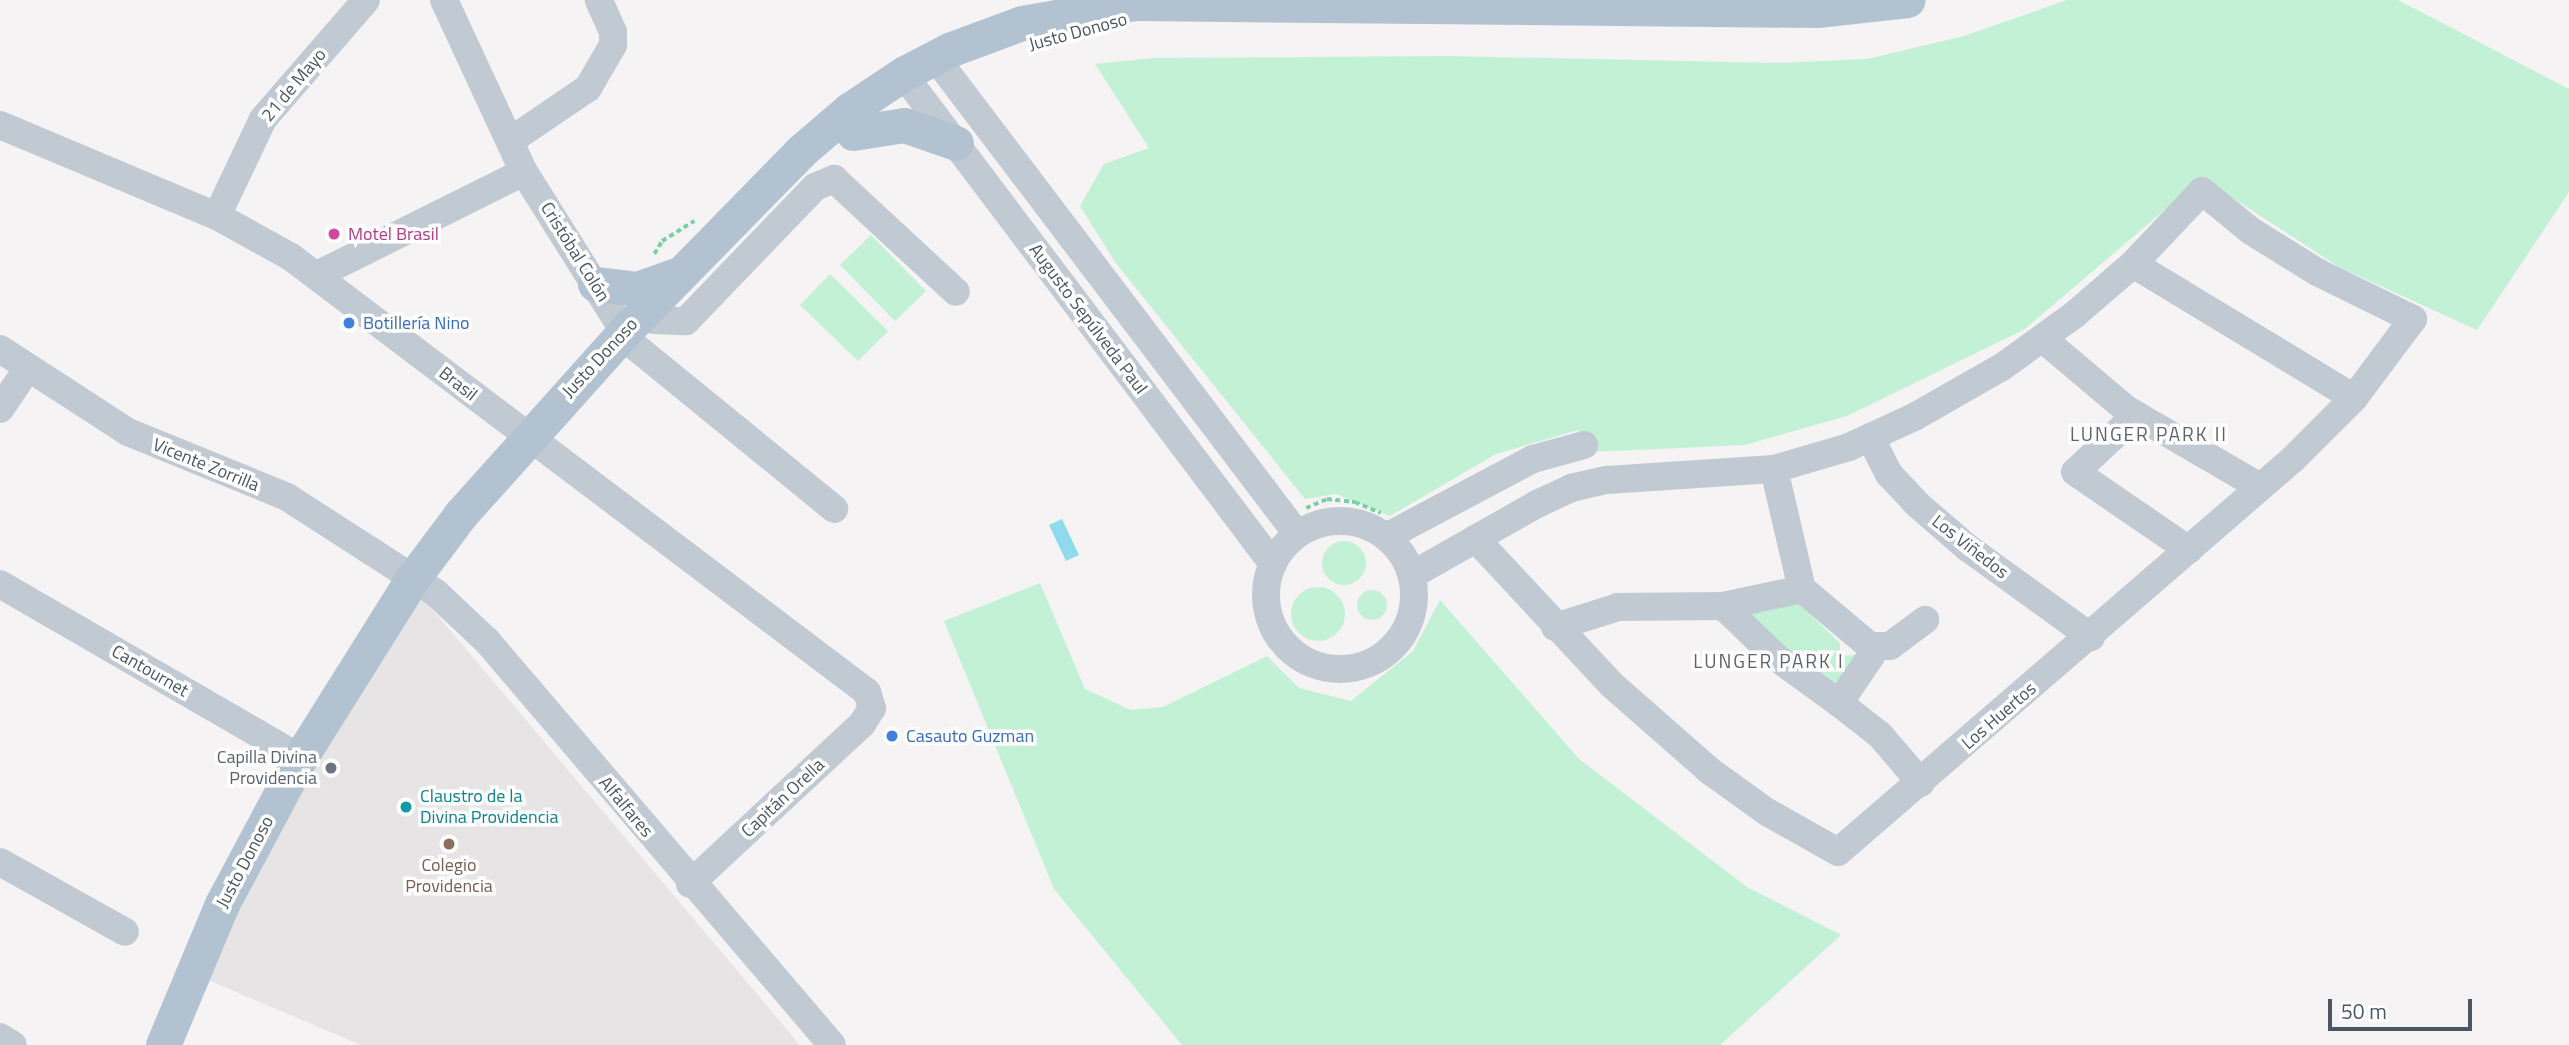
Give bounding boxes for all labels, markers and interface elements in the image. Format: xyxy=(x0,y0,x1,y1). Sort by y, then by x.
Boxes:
street label: Justo Donoso xyxy=(1026,8,1130,56)
street label: 21 de Mayo xyxy=(257,44,331,126)
street label: Cristóbal Colón xyxy=(536,198,614,306)
place label: Motel Brasil xyxy=(348,223,439,245)
marker: Motel Brasil xyxy=(326,226,342,242)
street label: Augusto Sepúlveda Paul xyxy=(1024,240,1152,398)
place label: Botillería Nino xyxy=(363,312,470,334)
street label: Justo Donoso xyxy=(558,314,642,402)
marker: Botillería Nino xyxy=(341,315,357,331)
street label: Brasil xyxy=(434,362,482,406)
district label: LUNGER PARK II xyxy=(2072,423,2226,445)
street label: Vicente Zorrilla xyxy=(150,434,262,496)
street label: Los Viñedos xyxy=(1928,510,2012,584)
street label: Cantournet xyxy=(108,640,192,702)
district label: LUNGER PARK I xyxy=(1695,650,1843,672)
street label: Los Huertos xyxy=(1957,678,2041,754)
place label: Casauto Guzman xyxy=(906,725,1034,747)
marker: Casauto Guzman xyxy=(884,728,900,744)
place label: Capilla Divina Providencia xyxy=(217,747,317,790)
street label: Capitán Orella xyxy=(737,754,829,842)
marker: Capilla Divina Providencia xyxy=(323,760,339,776)
street label: Alfalfares xyxy=(594,772,658,842)
place label: Claustro de la Divina Providencia xyxy=(420,786,559,828)
marker: Claustro de la Divina Providencia xyxy=(398,799,414,815)
street label: Justo Donoso xyxy=(212,812,278,912)
marker: Colegio Providencia xyxy=(441,836,457,852)
place label: Colegio Providencia xyxy=(405,855,493,898)
scale bar xyxy=(2331,986,2474,1030)
text: 50 m xyxy=(2341,995,2387,1027)

